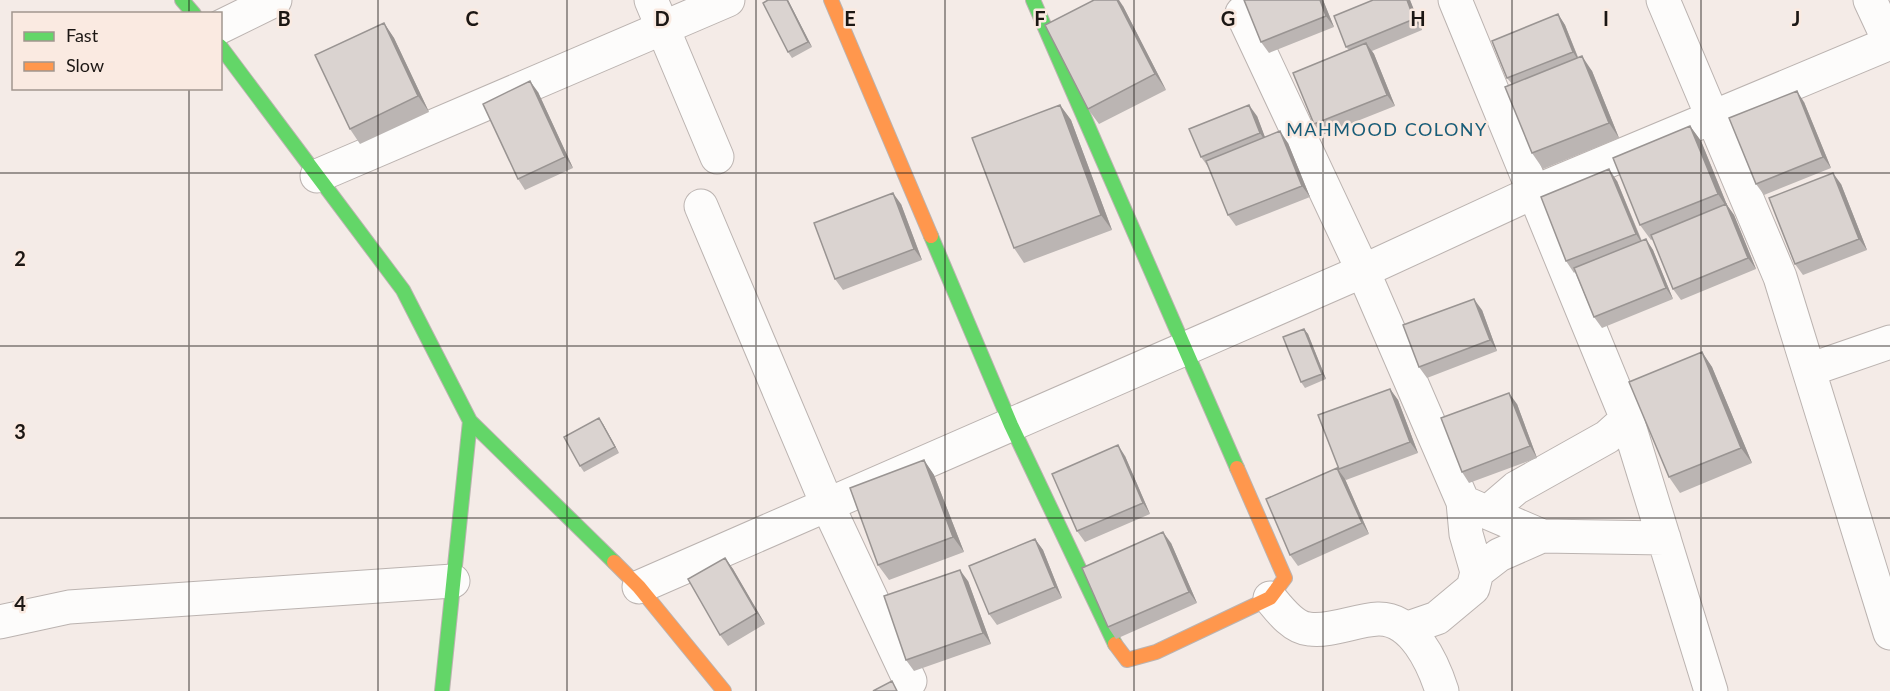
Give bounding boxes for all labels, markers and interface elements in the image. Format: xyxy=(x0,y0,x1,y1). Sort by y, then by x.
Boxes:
text: B xyxy=(277,6,291,30)
text: C xyxy=(465,6,479,30)
text: D xyxy=(654,6,670,30)
text: E xyxy=(844,6,856,30)
text: F xyxy=(1034,6,1046,30)
text: G xyxy=(1221,6,1235,30)
text: H xyxy=(1410,6,1426,30)
text: I xyxy=(1603,6,1609,30)
text: J xyxy=(1792,6,1800,30)
legend xyxy=(12,12,222,90)
text: Fast xyxy=(66,24,99,46)
text: Slow xyxy=(66,54,104,76)
district label: MAHMOOD COLONY xyxy=(1286,118,1488,140)
text: 2 xyxy=(14,246,26,270)
text: 3 xyxy=(14,419,26,443)
text: 4 xyxy=(14,591,26,615)

